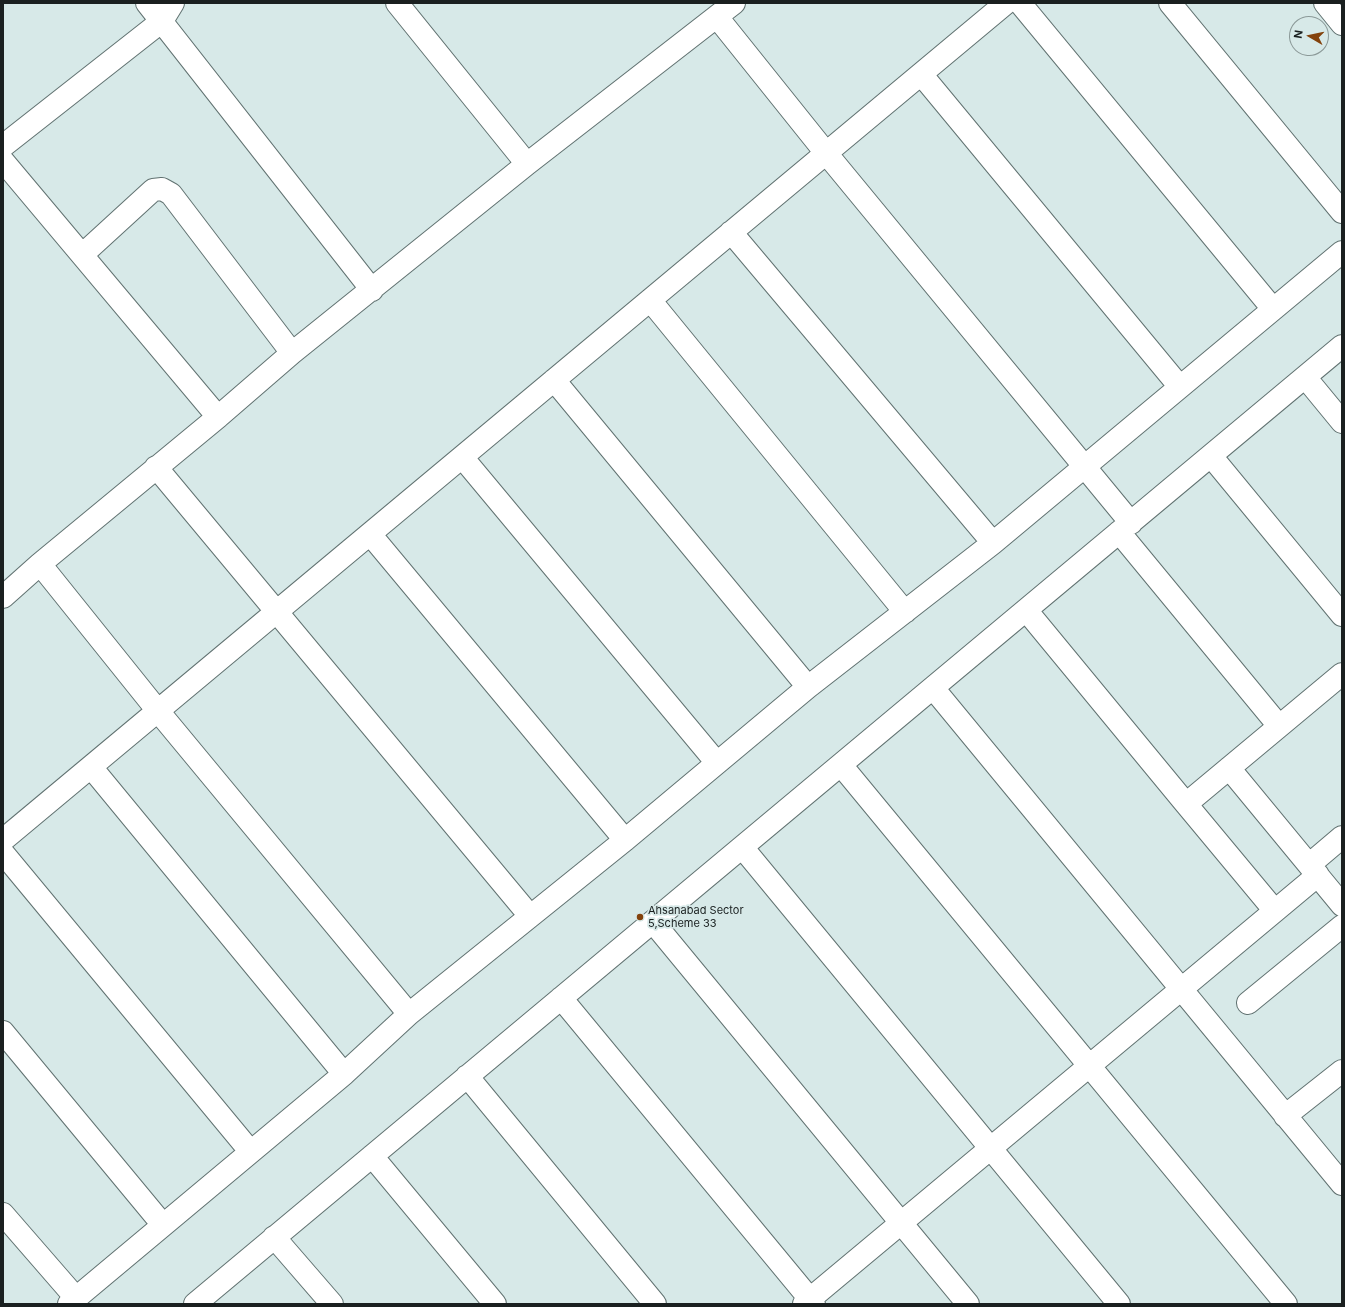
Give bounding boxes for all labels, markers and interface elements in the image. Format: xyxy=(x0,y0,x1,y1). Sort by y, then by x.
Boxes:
north arrow xyxy=(1289,16,1329,56)
text: N xyxy=(1291,29,1306,40)
place label: Ahsanabad Sector 5,Scheme 33 xyxy=(648,904,744,930)
marker: Ahsanabad Sector 5,Scheme 33 xyxy=(635,912,645,922)

